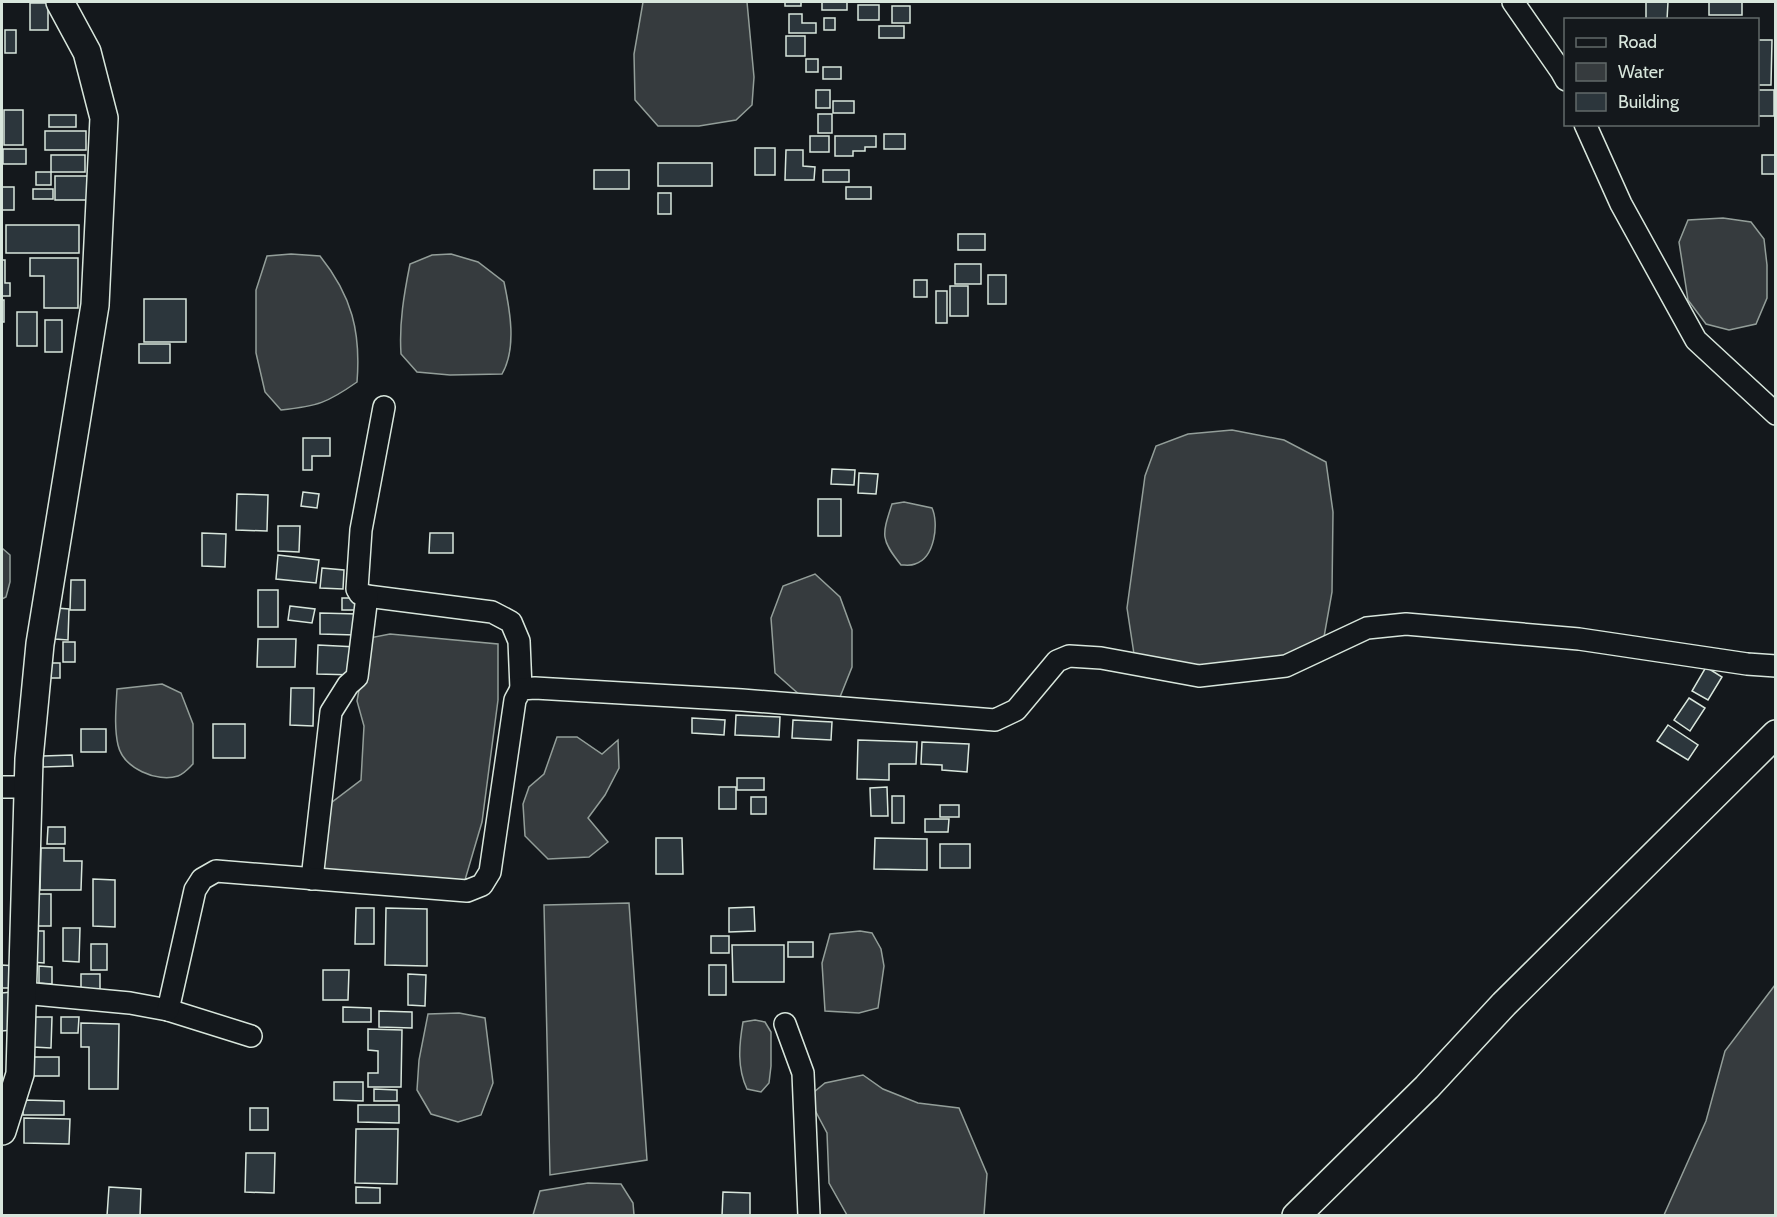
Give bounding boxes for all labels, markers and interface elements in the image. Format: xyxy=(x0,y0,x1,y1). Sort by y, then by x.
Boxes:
legend xyxy=(1564,18,1759,126)
text: Road xyxy=(1618,31,1657,53)
text: Water xyxy=(1618,61,1664,83)
text: Building xyxy=(1618,91,1680,113)

